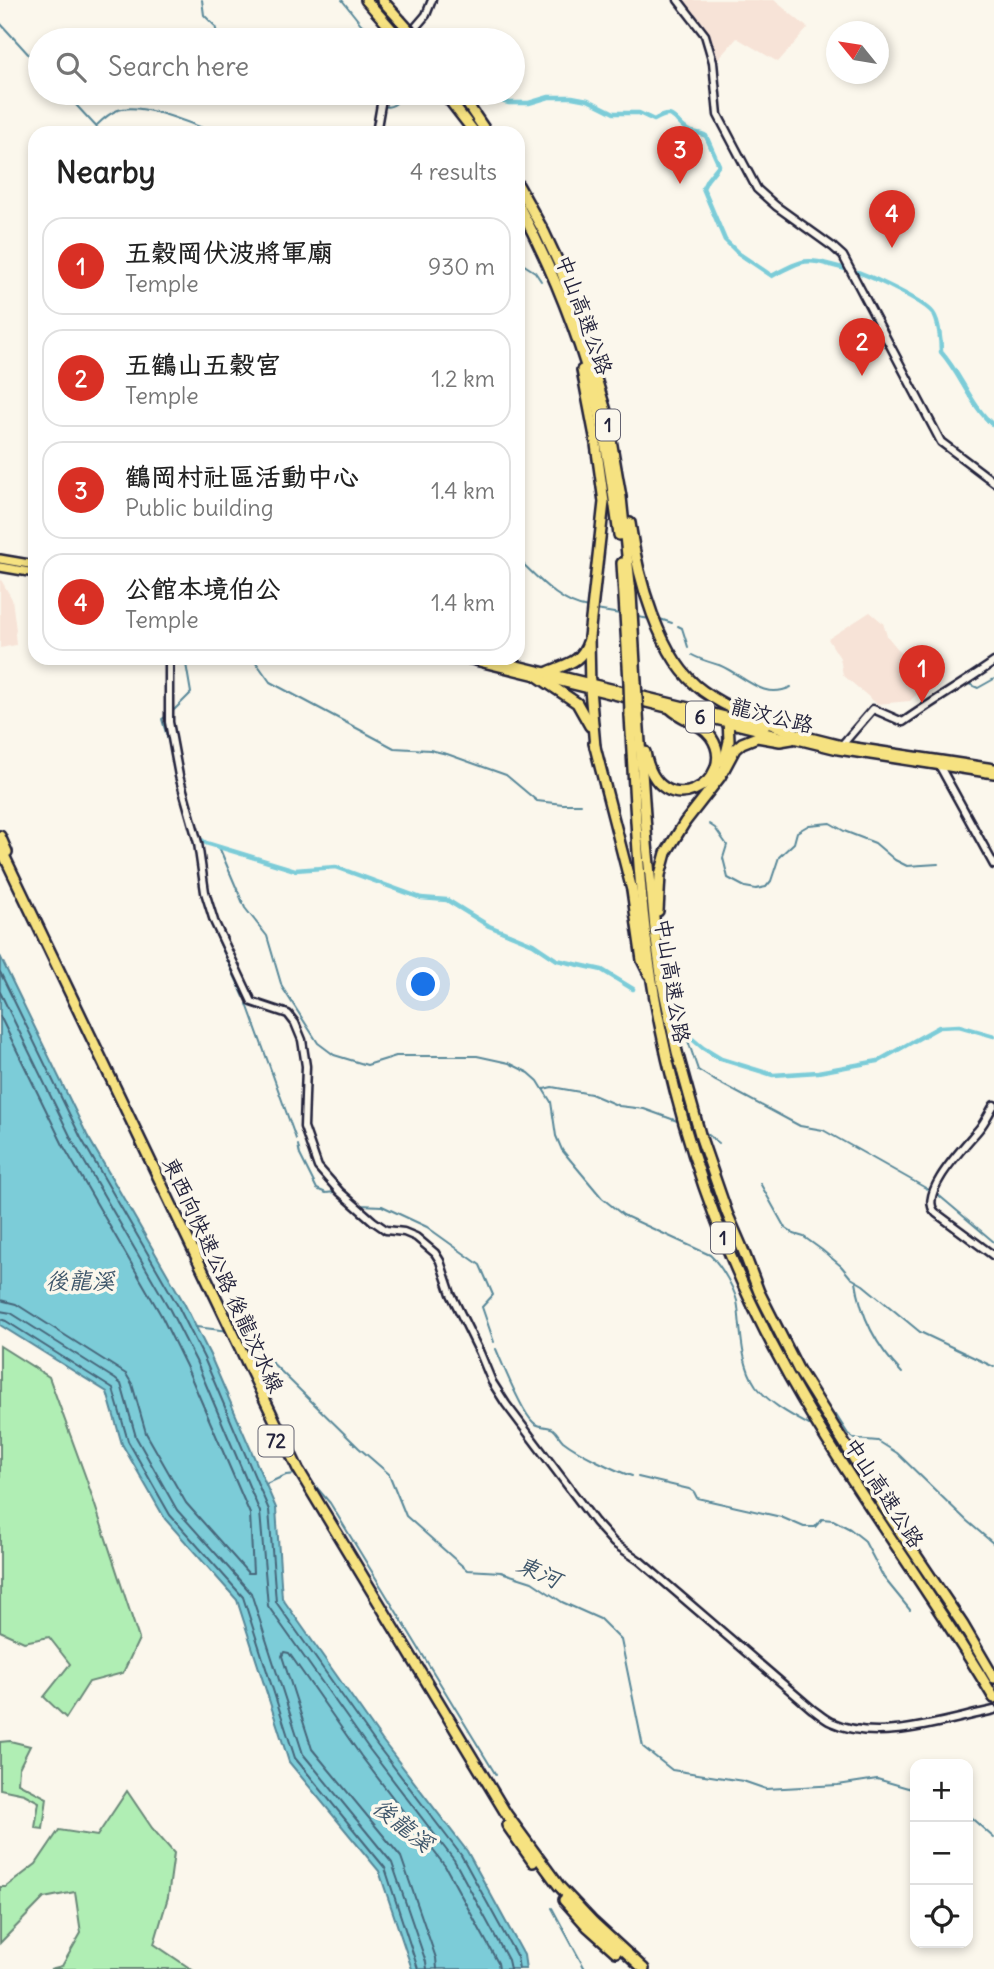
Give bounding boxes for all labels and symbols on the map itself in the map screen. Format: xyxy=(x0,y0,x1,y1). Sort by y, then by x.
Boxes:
north arrow xyxy=(826,21,889,84)
pin: 3 xyxy=(657,126,703,184)
pin: 4 xyxy=(869,190,915,248)
street label: 中山高速公路 xyxy=(550,251,619,379)
pin: 2 xyxy=(839,318,885,376)
road number: 1 xyxy=(596,410,620,440)
pin: 1 xyxy=(899,645,945,703)
street label: 龍汶公路 xyxy=(728,692,816,739)
road number: 6 xyxy=(686,702,714,732)
street label: 中山高速公路 xyxy=(649,917,696,1045)
your location xyxy=(406,967,440,1001)
street label: 東西向快速公路 後龍汶水線 xyxy=(157,1153,290,1397)
road number: 1 xyxy=(711,1222,735,1254)
water label: 後龍溪 xyxy=(46,1266,117,1295)
road number: 72 xyxy=(258,1426,294,1456)
street label: 中山高速公路 xyxy=(839,1433,930,1553)
water label: 東河 xyxy=(512,1549,570,1596)
water label: 後龍溪 xyxy=(367,1792,441,1859)

